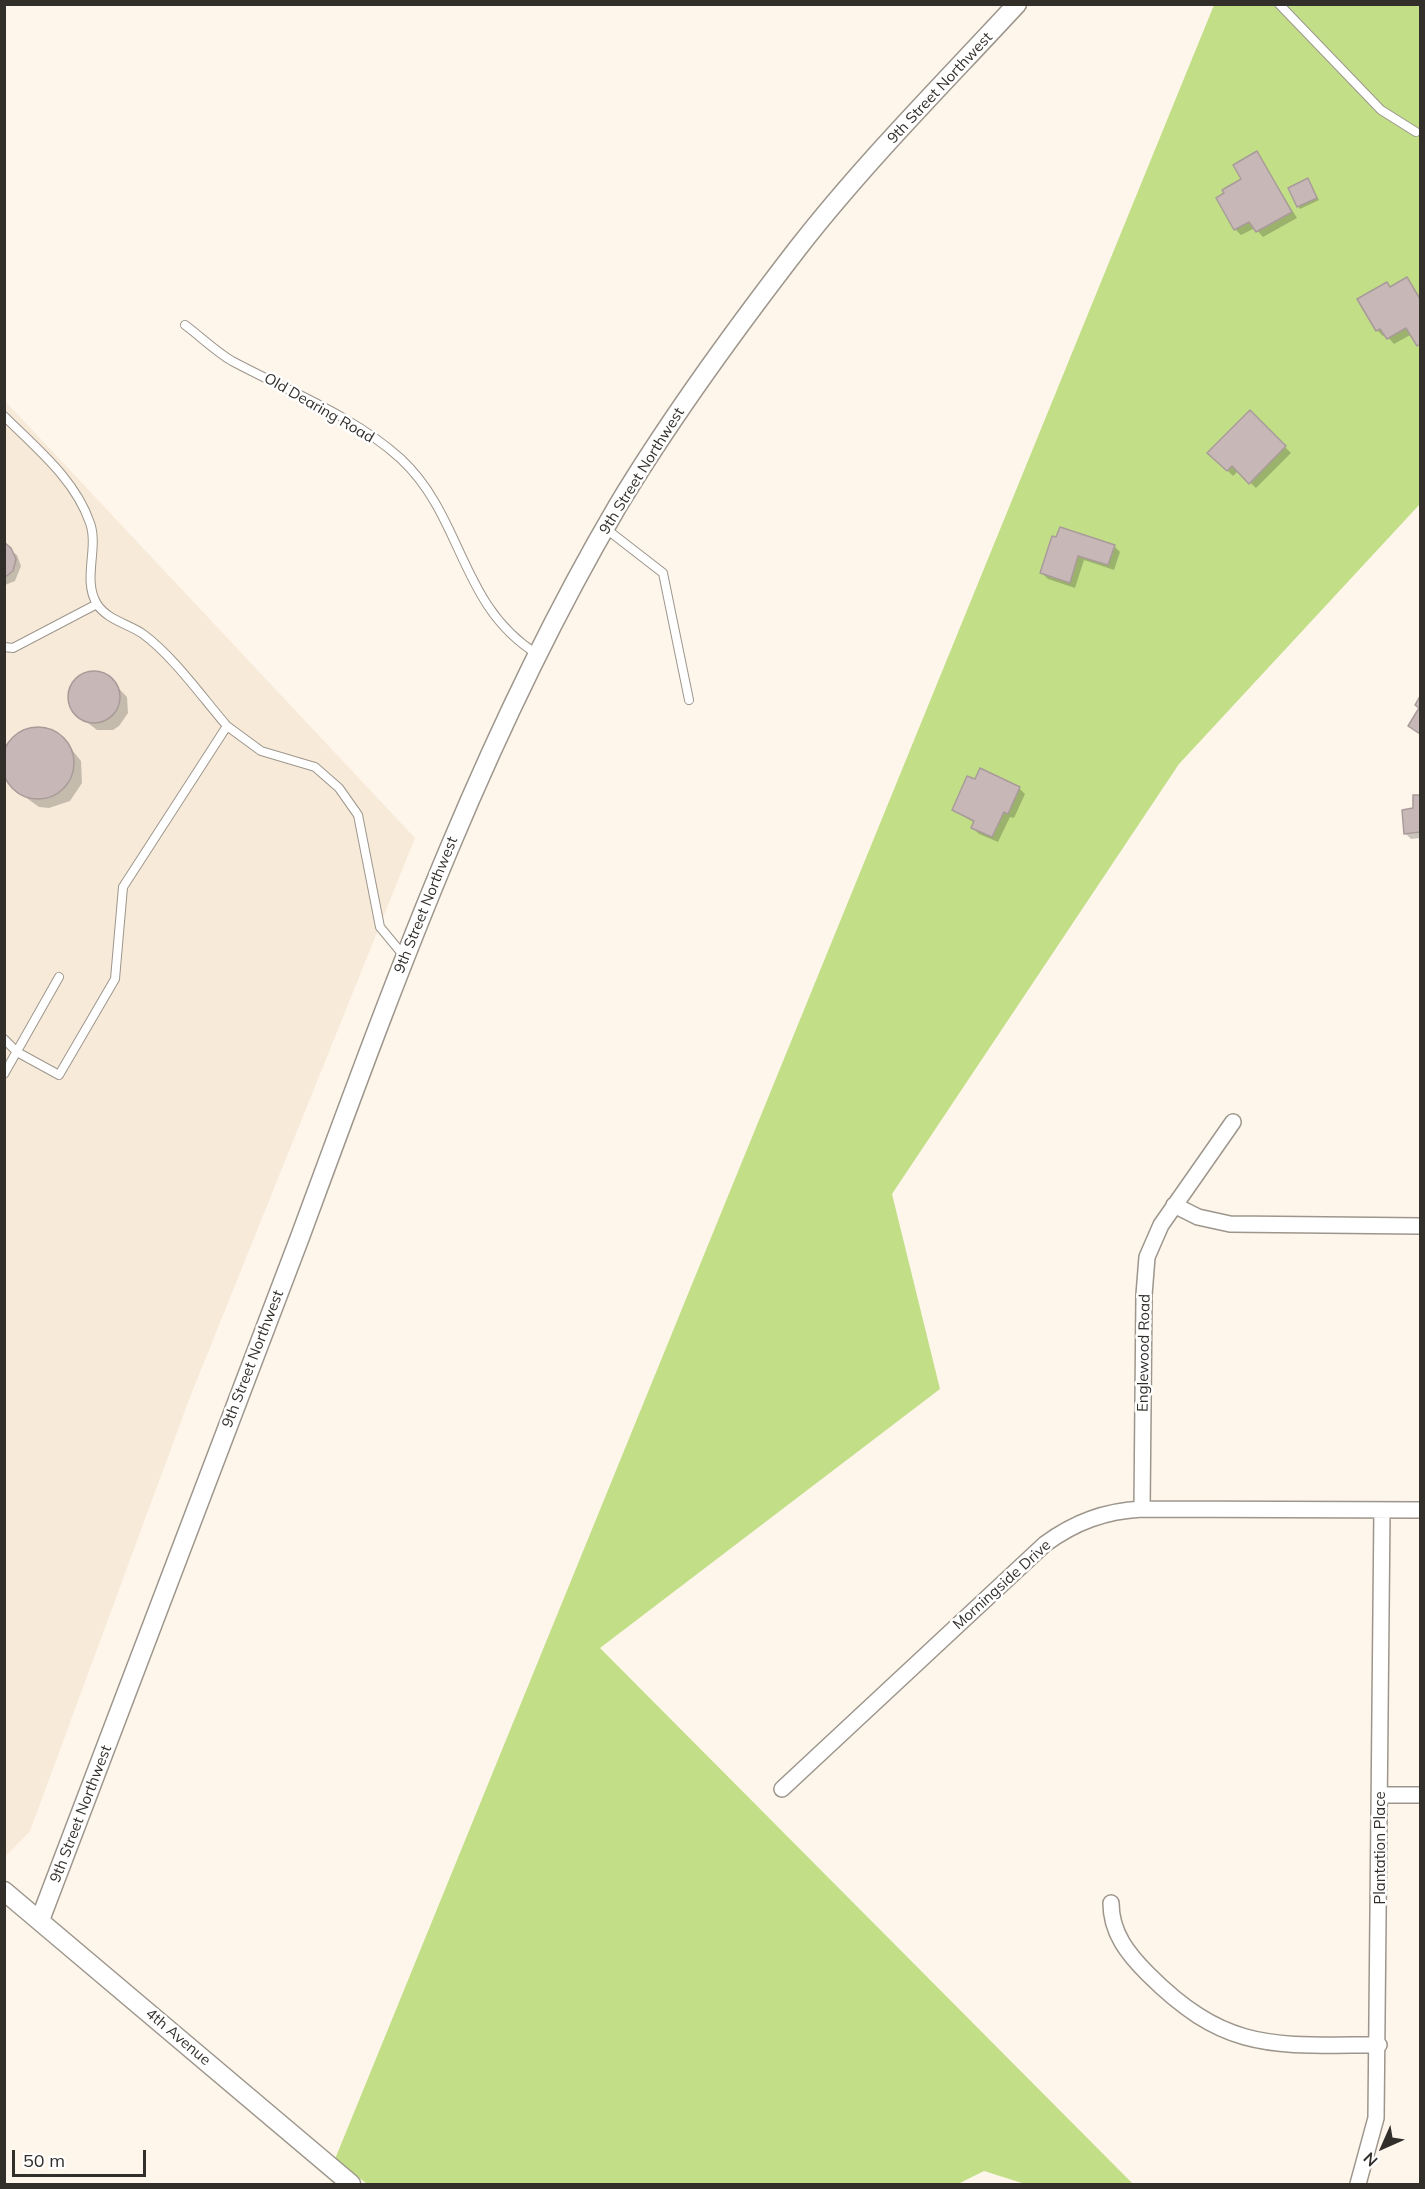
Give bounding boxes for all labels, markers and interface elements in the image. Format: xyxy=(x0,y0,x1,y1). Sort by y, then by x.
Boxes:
street label: 9th Street Northwest xyxy=(884,29,996,147)
street label: Old Dearing Road xyxy=(261,369,377,447)
street label: 9th Street Northwest xyxy=(596,404,688,538)
street label: 9th Street Northwest xyxy=(390,834,462,976)
street label: 9th Street Northwest xyxy=(219,1288,287,1430)
street label: Englewood Road xyxy=(1134,1294,1154,1412)
street label: Morningside Drive xyxy=(949,1536,1055,1634)
street label: 9th Street Northwest xyxy=(47,1743,115,1885)
street label: Plantation Place xyxy=(1371,1791,1389,1905)
street label: 4th Avenue xyxy=(142,2005,214,2069)
north arrow xyxy=(1353,2117,1413,2177)
scale bar xyxy=(15,2138,148,2176)
text: N xyxy=(1359,2148,1382,2171)
text: 50 m xyxy=(23,2149,65,2172)

